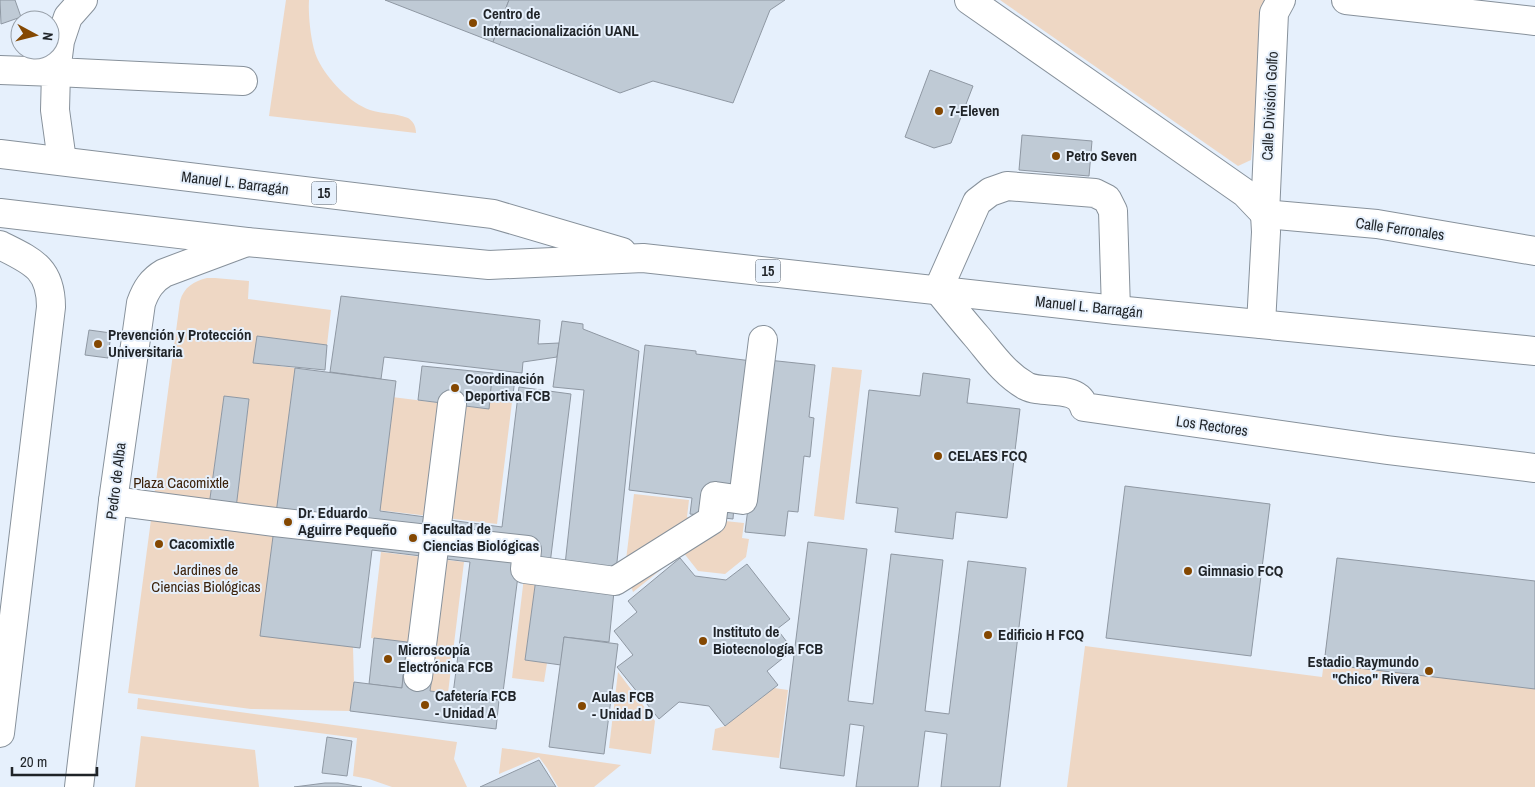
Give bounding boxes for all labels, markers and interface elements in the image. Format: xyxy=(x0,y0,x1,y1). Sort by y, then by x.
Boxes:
place label: Centro de Internacionalización UANL xyxy=(483,3,639,41)
north arrow xyxy=(10,10,60,60)
marker: Centro de Internacionalización UANL xyxy=(467,17,479,29)
text: N xyxy=(38,31,57,42)
street label: Calle División Golfo xyxy=(1256,51,1283,161)
place label: 7-Eleven xyxy=(949,100,1000,121)
marker: 7-Eleven xyxy=(933,105,945,117)
place label: Petro Seven xyxy=(1066,145,1137,166)
marker: Petro Seven xyxy=(1050,150,1062,162)
street label: Manuel L. Barragán xyxy=(180,165,290,200)
road number: 15 xyxy=(312,182,336,204)
street label: Calle Ferronales xyxy=(1354,212,1446,245)
road number: 15 xyxy=(756,260,780,282)
street label: Manuel L. Barragán xyxy=(1034,290,1144,323)
place label: Prevención y Protección Universitaria xyxy=(108,324,252,362)
marker: Prevención y Protección Universitaria xyxy=(92,338,104,350)
place label: Coordinación Deportiva FCB xyxy=(465,368,551,406)
marker: Coordinación Deportiva FCB xyxy=(449,382,461,394)
street label: Los Rectores xyxy=(1175,410,1249,441)
street label: Pedro de Alba xyxy=(100,441,131,521)
place label: CELAES FCQ xyxy=(948,445,1028,466)
marker: CELAES FCQ xyxy=(932,450,944,462)
park label: Plaza Cacomixtle xyxy=(133,472,229,493)
place label: Dr. Eduardo Aguirre Pequeño xyxy=(298,502,397,540)
marker: Dr. Eduardo Aguirre Pequeño xyxy=(282,516,294,528)
place label: Facultad de Ciencias Biológicas xyxy=(423,518,539,556)
marker: Facultad de Ciencias Biológicas xyxy=(407,532,419,544)
place label: Cacomixtle xyxy=(169,533,235,554)
marker: Cacomixtle xyxy=(153,538,165,550)
park label: Jardines de Ciencias Biológicas xyxy=(151,559,261,597)
place label: Gimnasio FCQ xyxy=(1198,560,1284,581)
marker: Gimnasio FCQ xyxy=(1182,565,1194,577)
place label: Instituto de Biotecnología FCB xyxy=(713,621,823,659)
place label: Edificio H FCQ xyxy=(998,624,1085,645)
marker: Edificio H FCQ xyxy=(982,629,994,641)
marker: Instituto de Biotecnología FCB xyxy=(697,635,709,647)
place label: Microscopía Electrónica FCB xyxy=(398,639,493,677)
place label: Estadio Raymundo "Chico" Rivera xyxy=(1308,651,1419,689)
marker: Microscopía Electrónica FCB xyxy=(382,653,394,665)
marker: Estadio Raymundo "Chico" Rivera xyxy=(1423,665,1435,677)
place label: Cafetería FCB - Unidad A xyxy=(435,685,516,723)
place label: Aulas FCB - Unidad D xyxy=(592,686,654,724)
marker: Cafetería FCB - Unidad A xyxy=(419,699,431,711)
marker: Aulas FCB - Unidad D xyxy=(576,700,588,712)
scale bar xyxy=(12,744,98,776)
text: 20 m xyxy=(20,751,47,772)

